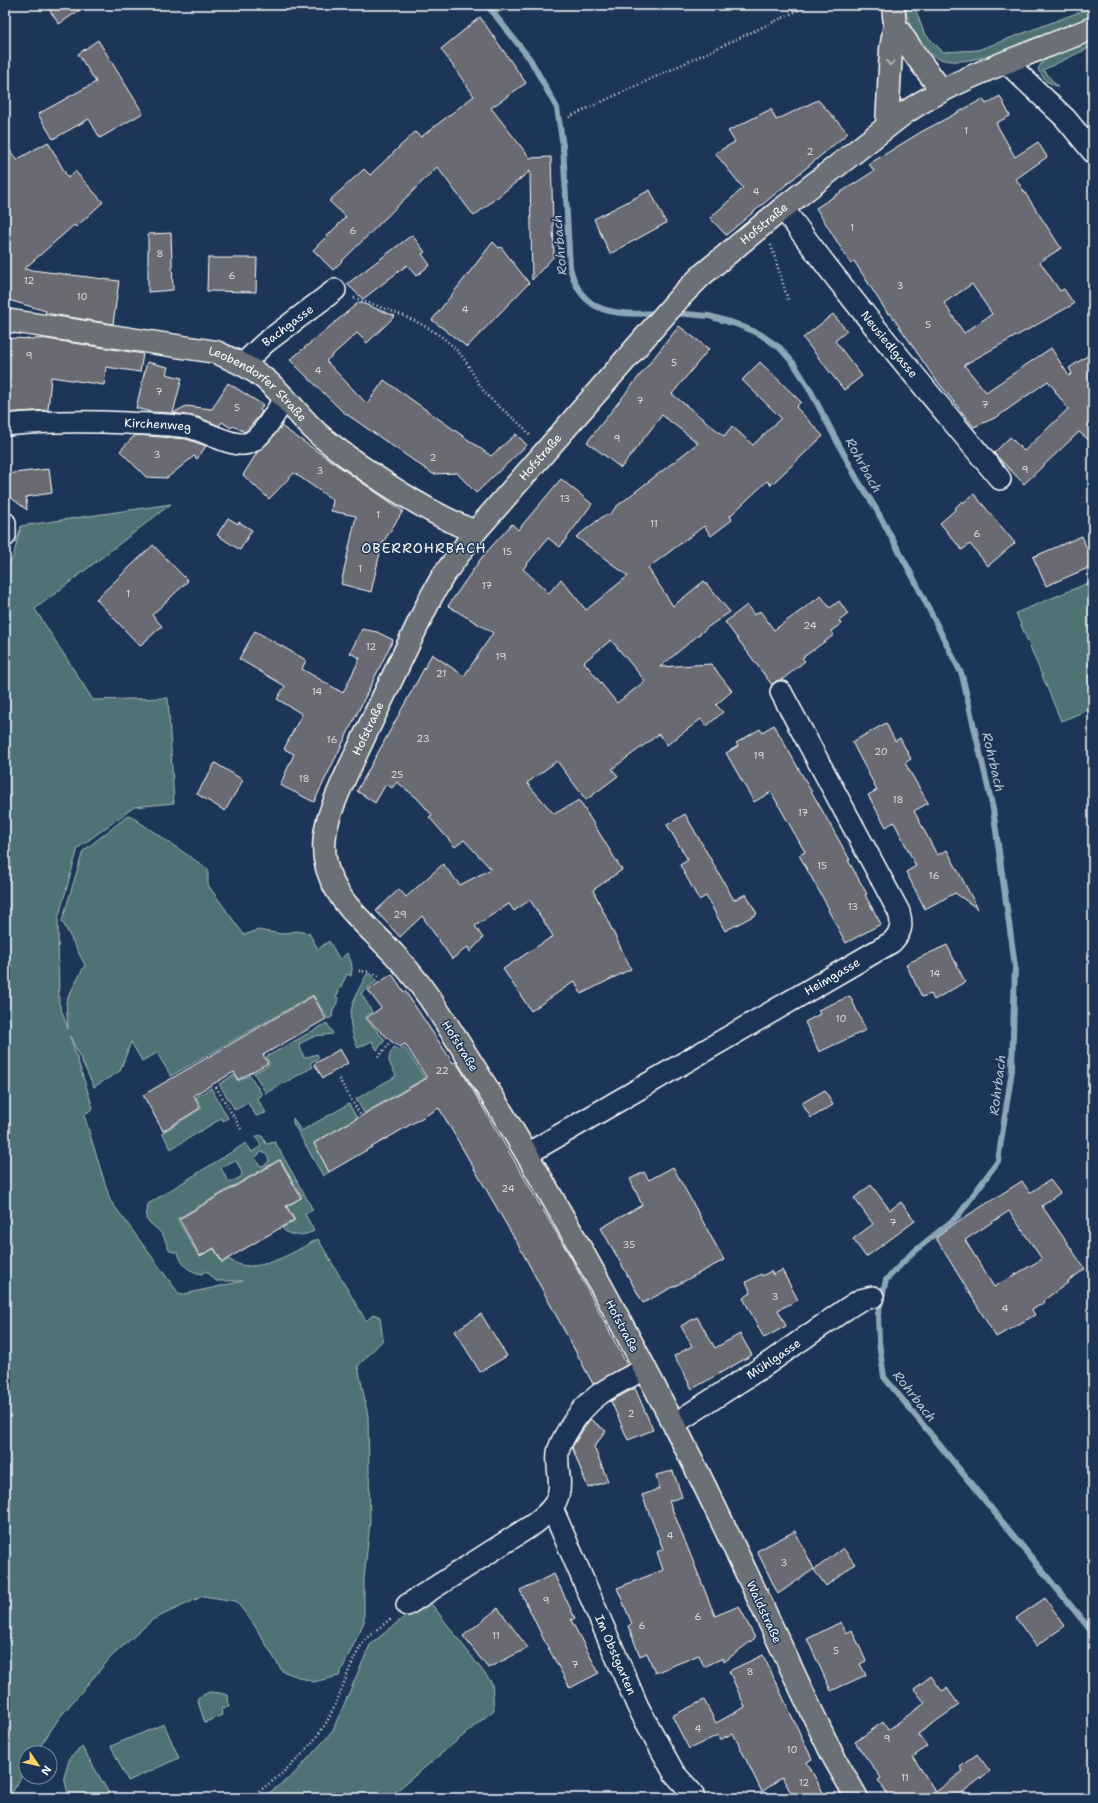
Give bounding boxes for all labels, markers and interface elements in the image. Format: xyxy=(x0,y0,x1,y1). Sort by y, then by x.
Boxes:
one-way arrow xyxy=(886,60,895,66)
house number: 1 xyxy=(964,124,968,137)
house number: 2 xyxy=(807,145,814,158)
house number: 4 xyxy=(753,185,760,198)
street label: Hofstraße xyxy=(737,199,791,248)
water label: Rohrbach xyxy=(548,214,571,276)
house number: 1 xyxy=(850,221,854,234)
house number: 6 xyxy=(350,224,357,237)
house number: 8 xyxy=(157,247,164,260)
house number: 6 xyxy=(229,269,236,282)
house number: 12 xyxy=(24,274,34,287)
house number: 3 xyxy=(897,279,904,292)
house number: 10 xyxy=(77,290,87,303)
street label: Bachgasse xyxy=(259,301,317,350)
house number: 4 xyxy=(462,303,469,316)
street label: Neusiedlgasse xyxy=(857,308,921,381)
house number: 5 xyxy=(925,318,931,331)
street label: Leobendorfer Straße xyxy=(207,343,310,425)
house number: 9 xyxy=(26,349,33,362)
house number: 5 xyxy=(671,356,677,369)
house number: 4 xyxy=(315,364,322,377)
house number: 7 xyxy=(156,385,163,398)
house number: 7 xyxy=(637,394,644,407)
house number: 7 xyxy=(982,398,989,411)
house number: 5 xyxy=(234,401,240,414)
street label: Kirchenweg xyxy=(124,415,192,435)
street label: Hofstraße xyxy=(515,430,565,484)
house number: 9 xyxy=(614,432,621,445)
water label: Rohrbach xyxy=(841,435,886,496)
house number: 3 xyxy=(154,448,161,461)
house number: 2 xyxy=(430,451,437,464)
house number: 9 xyxy=(1022,463,1029,476)
house number: 3 xyxy=(317,464,324,477)
house number: 13 xyxy=(560,492,570,505)
house number: 1 xyxy=(376,508,380,521)
house number: 11 xyxy=(650,517,658,530)
house number: 6 xyxy=(974,527,981,540)
district label: OBERROHRBACH xyxy=(361,539,487,557)
house number: 15 xyxy=(502,545,512,558)
house number: 1 xyxy=(358,562,362,575)
house number: 17 xyxy=(482,579,492,592)
house number: 1 xyxy=(126,587,130,600)
house number: 24 xyxy=(803,619,817,632)
house number: 12 xyxy=(366,640,376,653)
house number: 19 xyxy=(496,650,506,663)
house number: 21 xyxy=(436,667,446,680)
house number: 14 xyxy=(312,685,322,698)
street label: Hofstraße xyxy=(348,699,388,758)
water label: Rohrbach xyxy=(978,731,1009,794)
house number: 23 xyxy=(416,732,430,745)
house number: 16 xyxy=(327,733,337,746)
house number: 20 xyxy=(874,745,888,758)
house number: 19 xyxy=(754,749,764,762)
house number: 25 xyxy=(391,768,403,781)
house number: 18 xyxy=(298,772,310,785)
house number: 18 xyxy=(892,793,904,806)
house number: 17 xyxy=(798,806,808,819)
house number: 15 xyxy=(817,859,827,872)
house number: 16 xyxy=(929,869,939,882)
house number: 13 xyxy=(848,900,858,913)
house number: 29 xyxy=(393,908,407,921)
street label: Heimgasse xyxy=(802,954,863,999)
house number: 14 xyxy=(930,967,940,980)
house number: 10 xyxy=(836,1012,846,1025)
street label: Hofstraße xyxy=(438,1017,482,1075)
water label: Rohrbach xyxy=(985,1054,1010,1116)
house number: 22 xyxy=(435,1064,449,1077)
house number: 24 xyxy=(501,1182,515,1195)
house number: 7 xyxy=(890,1216,897,1229)
house number: 35 xyxy=(623,1238,635,1251)
house number: 3 xyxy=(772,1290,779,1303)
street label: Hofstraße xyxy=(601,1297,643,1355)
house number: 4 xyxy=(1002,1302,1009,1315)
street label: Mühlgasse xyxy=(744,1335,804,1383)
water label: Rohrbach xyxy=(889,1367,940,1425)
house number: 2 xyxy=(628,1407,635,1420)
house number: 4 xyxy=(667,1529,674,1542)
house number: 3 xyxy=(781,1556,788,1569)
street label: Waldstraße xyxy=(743,1578,786,1646)
house number: 9 xyxy=(543,1594,550,1607)
house number: 6 xyxy=(695,1610,702,1623)
street label: Im Obstgarten xyxy=(591,1612,640,1697)
house number: 6 xyxy=(639,1619,646,1632)
house number: 11 xyxy=(492,1629,500,1642)
house number: 5 xyxy=(833,1644,839,1657)
house number: 7 xyxy=(572,1658,579,1671)
house number: 8 xyxy=(747,1665,754,1678)
house number: 4 xyxy=(695,1722,702,1735)
house number: 9 xyxy=(884,1732,891,1745)
house number: 10 xyxy=(787,1743,797,1756)
north arrow xyxy=(18,1745,58,1785)
text: N xyxy=(37,1763,55,1778)
house number: 11 xyxy=(901,1771,909,1784)
house number: 12 xyxy=(799,1776,809,1789)

